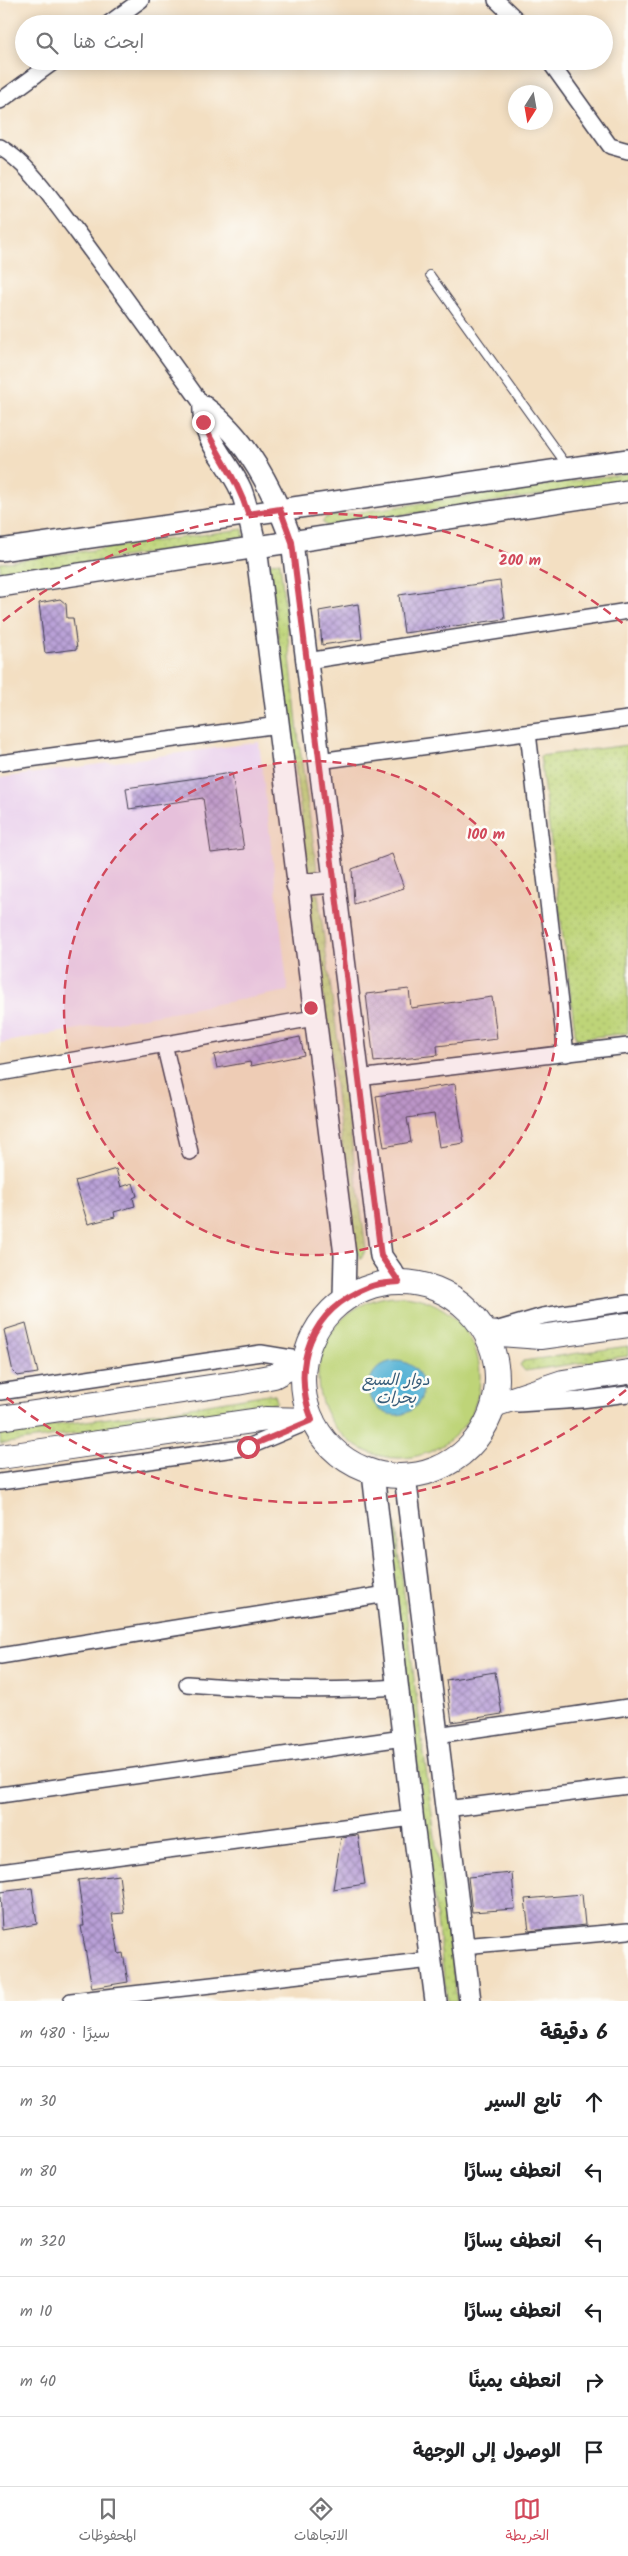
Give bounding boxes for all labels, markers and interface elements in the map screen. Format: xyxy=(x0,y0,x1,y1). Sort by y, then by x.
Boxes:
search box xyxy=(15,15,613,70)
text: ابحث هنا xyxy=(73,28,144,58)
icon: search xyxy=(33,29,61,57)
north arrow xyxy=(508,85,553,130)
route end xyxy=(192,411,215,434)
text: 200 m xyxy=(499,549,541,573)
text: 100 m xyxy=(467,823,505,847)
centre of rings xyxy=(302,999,320,1017)
water label: دوار السبع بحرات xyxy=(361,1368,430,1411)
route start xyxy=(237,1436,260,1459)
text: 6 دقيقة xyxy=(540,2017,608,2050)
text: سيرًا · 480 m xyxy=(20,2021,110,2046)
text: تابع السير xyxy=(486,2087,561,2117)
icon: ahead xyxy=(580,2088,608,2116)
text: 30 m xyxy=(20,2089,56,2114)
text: انعطف يسارًا xyxy=(464,2157,561,2187)
icon: left xyxy=(580,2158,608,2186)
text: 80 m xyxy=(20,2159,57,2184)
text: انعطف يسارًا xyxy=(464,2227,561,2257)
icon: left xyxy=(580,2228,608,2256)
text: 320 m xyxy=(20,2229,66,2254)
text: انعطف يسارًا xyxy=(464,2297,561,2327)
icon: left xyxy=(580,2298,608,2326)
text: 10 m xyxy=(20,2299,52,2324)
text: انعطف يمينًا xyxy=(469,2367,561,2397)
icon: right xyxy=(580,2368,608,2396)
text: 40 m xyxy=(20,2369,56,2394)
text: الوصول إلى الوجهة xyxy=(413,2437,561,2467)
icon: arrive xyxy=(580,2438,608,2466)
tab: المحفوظات xyxy=(79,2495,136,2548)
tab: الاتجاهات xyxy=(294,2495,348,2548)
tab: الخريطة xyxy=(506,2495,549,2548)

